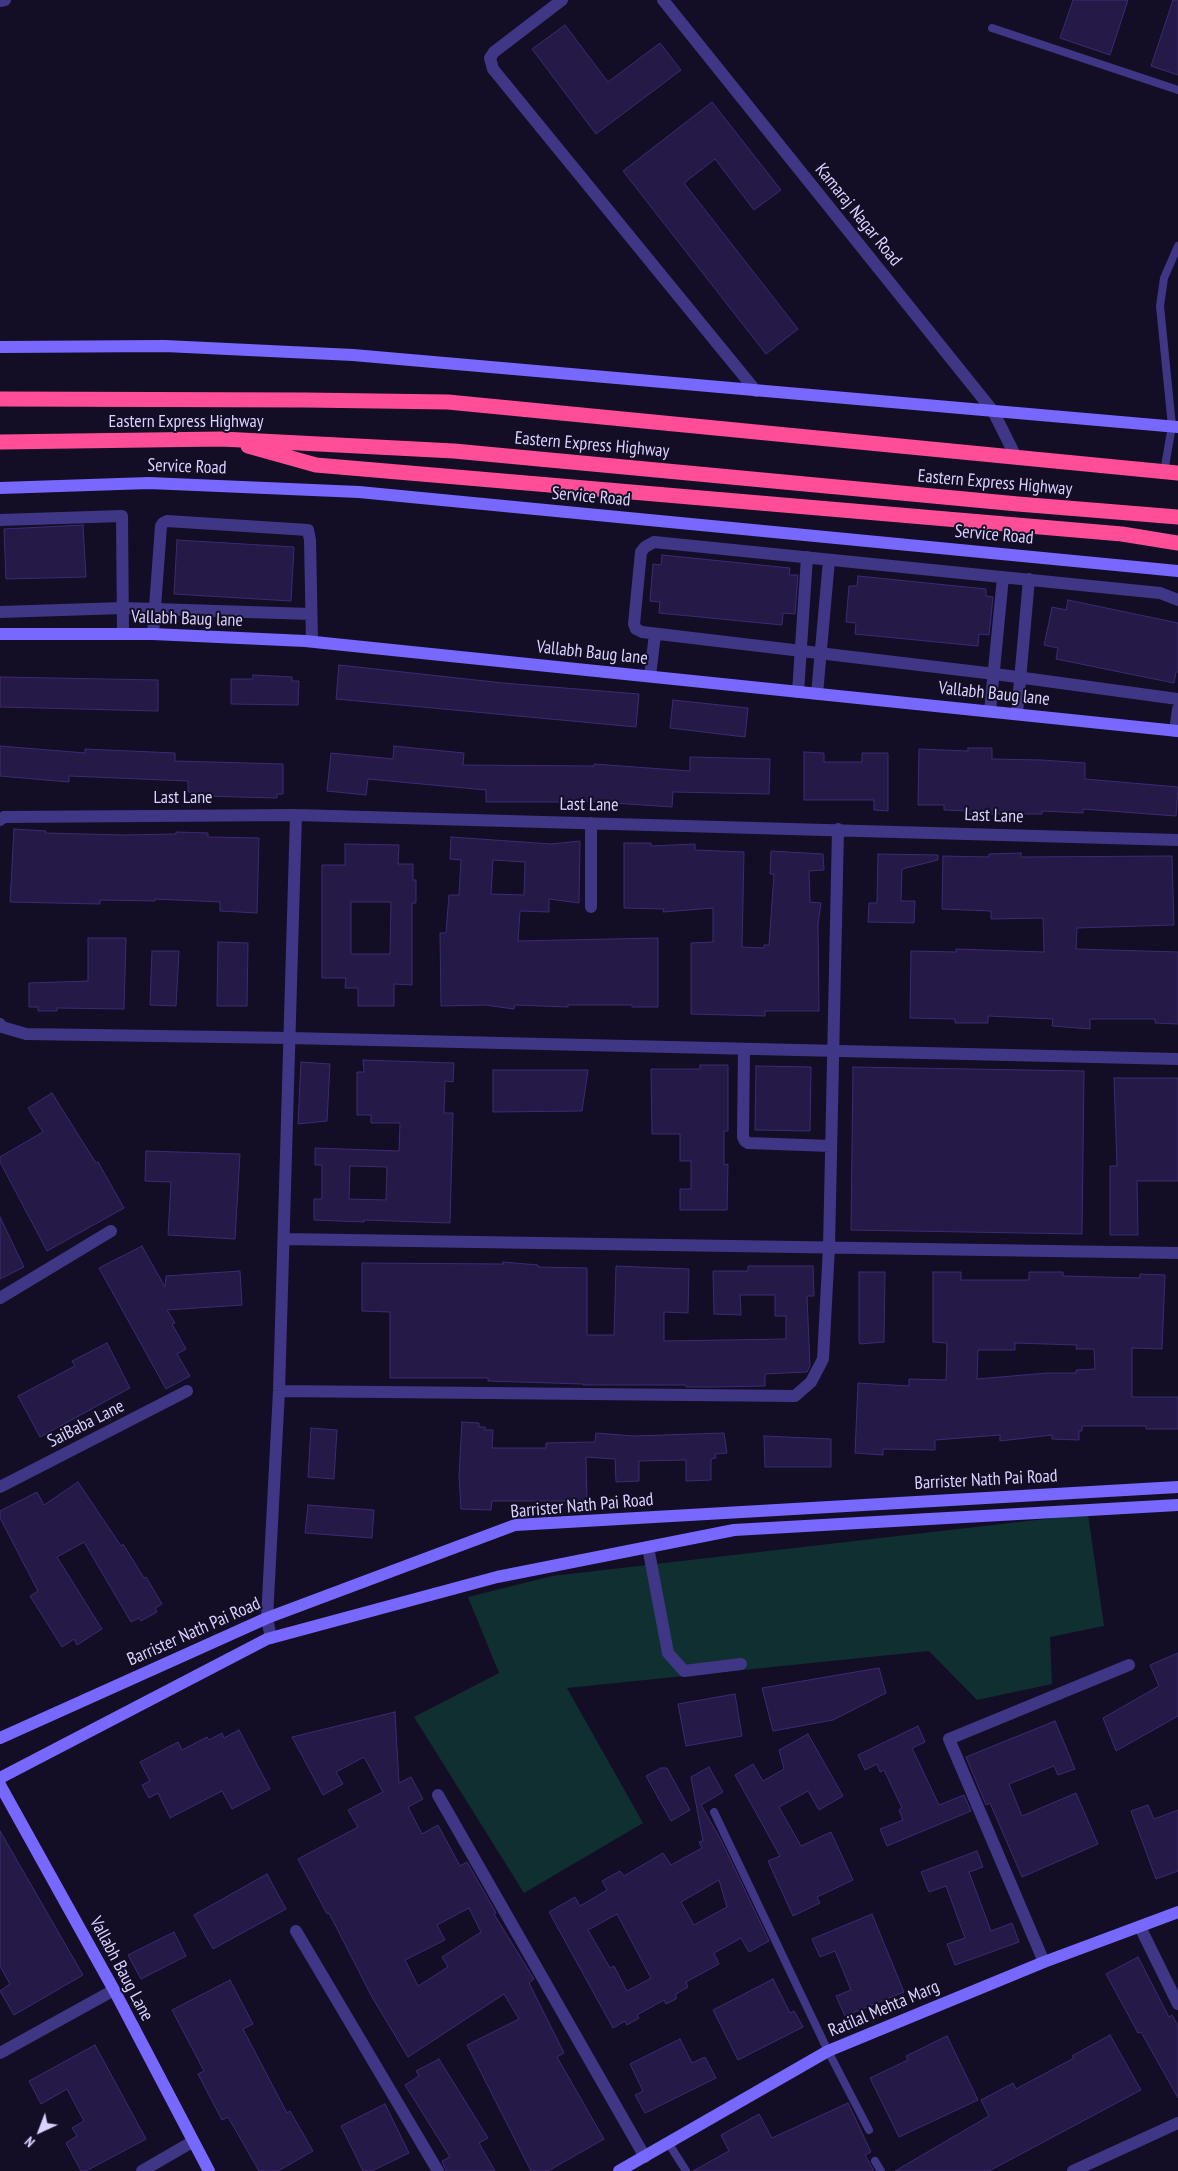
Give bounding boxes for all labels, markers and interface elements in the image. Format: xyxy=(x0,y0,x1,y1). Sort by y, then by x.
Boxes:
street label: Kamaraj Nagar Road xyxy=(810,159,906,271)
street label: Eastern Express Highway xyxy=(108,411,264,433)
street label: Eastern Express Highway xyxy=(514,427,670,463)
street label: Service Road xyxy=(147,455,227,479)
street label: Eastern Express Highway xyxy=(917,465,1073,501)
street label: Service Road xyxy=(551,483,631,511)
street label: Service Road xyxy=(954,521,1034,549)
street label: Vallabh Baug lane xyxy=(131,606,243,632)
street label: Vallabh Baug lane xyxy=(535,636,649,670)
street label: Vallabh Baug lane xyxy=(937,677,1051,711)
street label: Last Lane xyxy=(153,787,213,809)
street label: Last Lane xyxy=(559,794,619,816)
street label: Last Lane xyxy=(964,804,1024,828)
street label: SaiBaba Lane xyxy=(44,1396,128,1452)
street label: Barrister Nath Pai Road xyxy=(914,1465,1058,1495)
street label: Barrister Nath Pai Road xyxy=(510,1489,654,1523)
street label: Barrister Nath Pai Road xyxy=(124,1593,264,1671)
street label: Vallabh Baug Lane xyxy=(85,1913,157,2025)
street label: Ratilal Mehta Marg xyxy=(825,1976,943,2042)
north arrow xyxy=(15,2106,65,2156)
text: N xyxy=(21,2133,39,2151)

